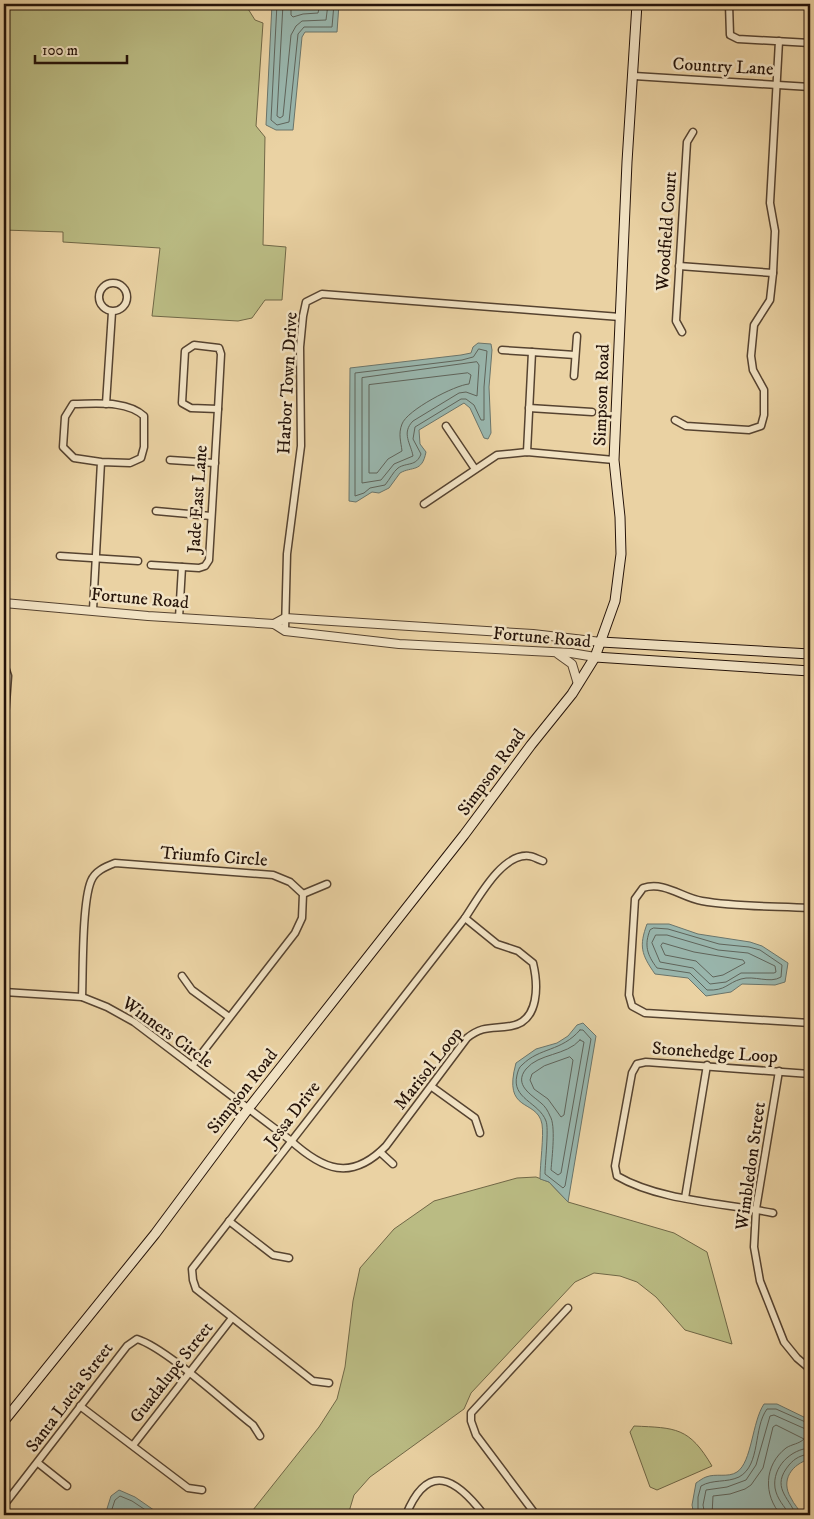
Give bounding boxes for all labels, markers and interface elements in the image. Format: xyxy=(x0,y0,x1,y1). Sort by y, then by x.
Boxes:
scale bar xyxy=(35,32,128,64)
text: 100 m xyxy=(42,41,78,60)
street label: Country Lane xyxy=(672,53,774,81)
street label: Woodfield Court xyxy=(652,170,682,293)
street label: Harbor Town Drive xyxy=(273,311,303,455)
street label: Simpson Road xyxy=(589,344,615,446)
street label: Jade East Lane xyxy=(183,444,213,556)
street label: Fortune Road xyxy=(90,584,190,614)
street label: Fortune Road xyxy=(492,623,592,653)
street label: Simpson Road xyxy=(453,725,531,820)
street label: Triumfo Circle xyxy=(160,842,268,872)
street label: Winners Circle xyxy=(117,992,217,1073)
street label: Marisol Loop xyxy=(390,1023,468,1114)
street label: Stonehedge Loop xyxy=(651,1038,779,1068)
street label: Simpson Road xyxy=(203,1045,283,1139)
street label: Jessa Drive xyxy=(259,1077,325,1154)
street label: Wimbledon Street xyxy=(731,1100,771,1233)
street label: Guadalupe Street xyxy=(125,1317,218,1428)
street label: Santa Lucia Street xyxy=(21,1338,118,1457)

